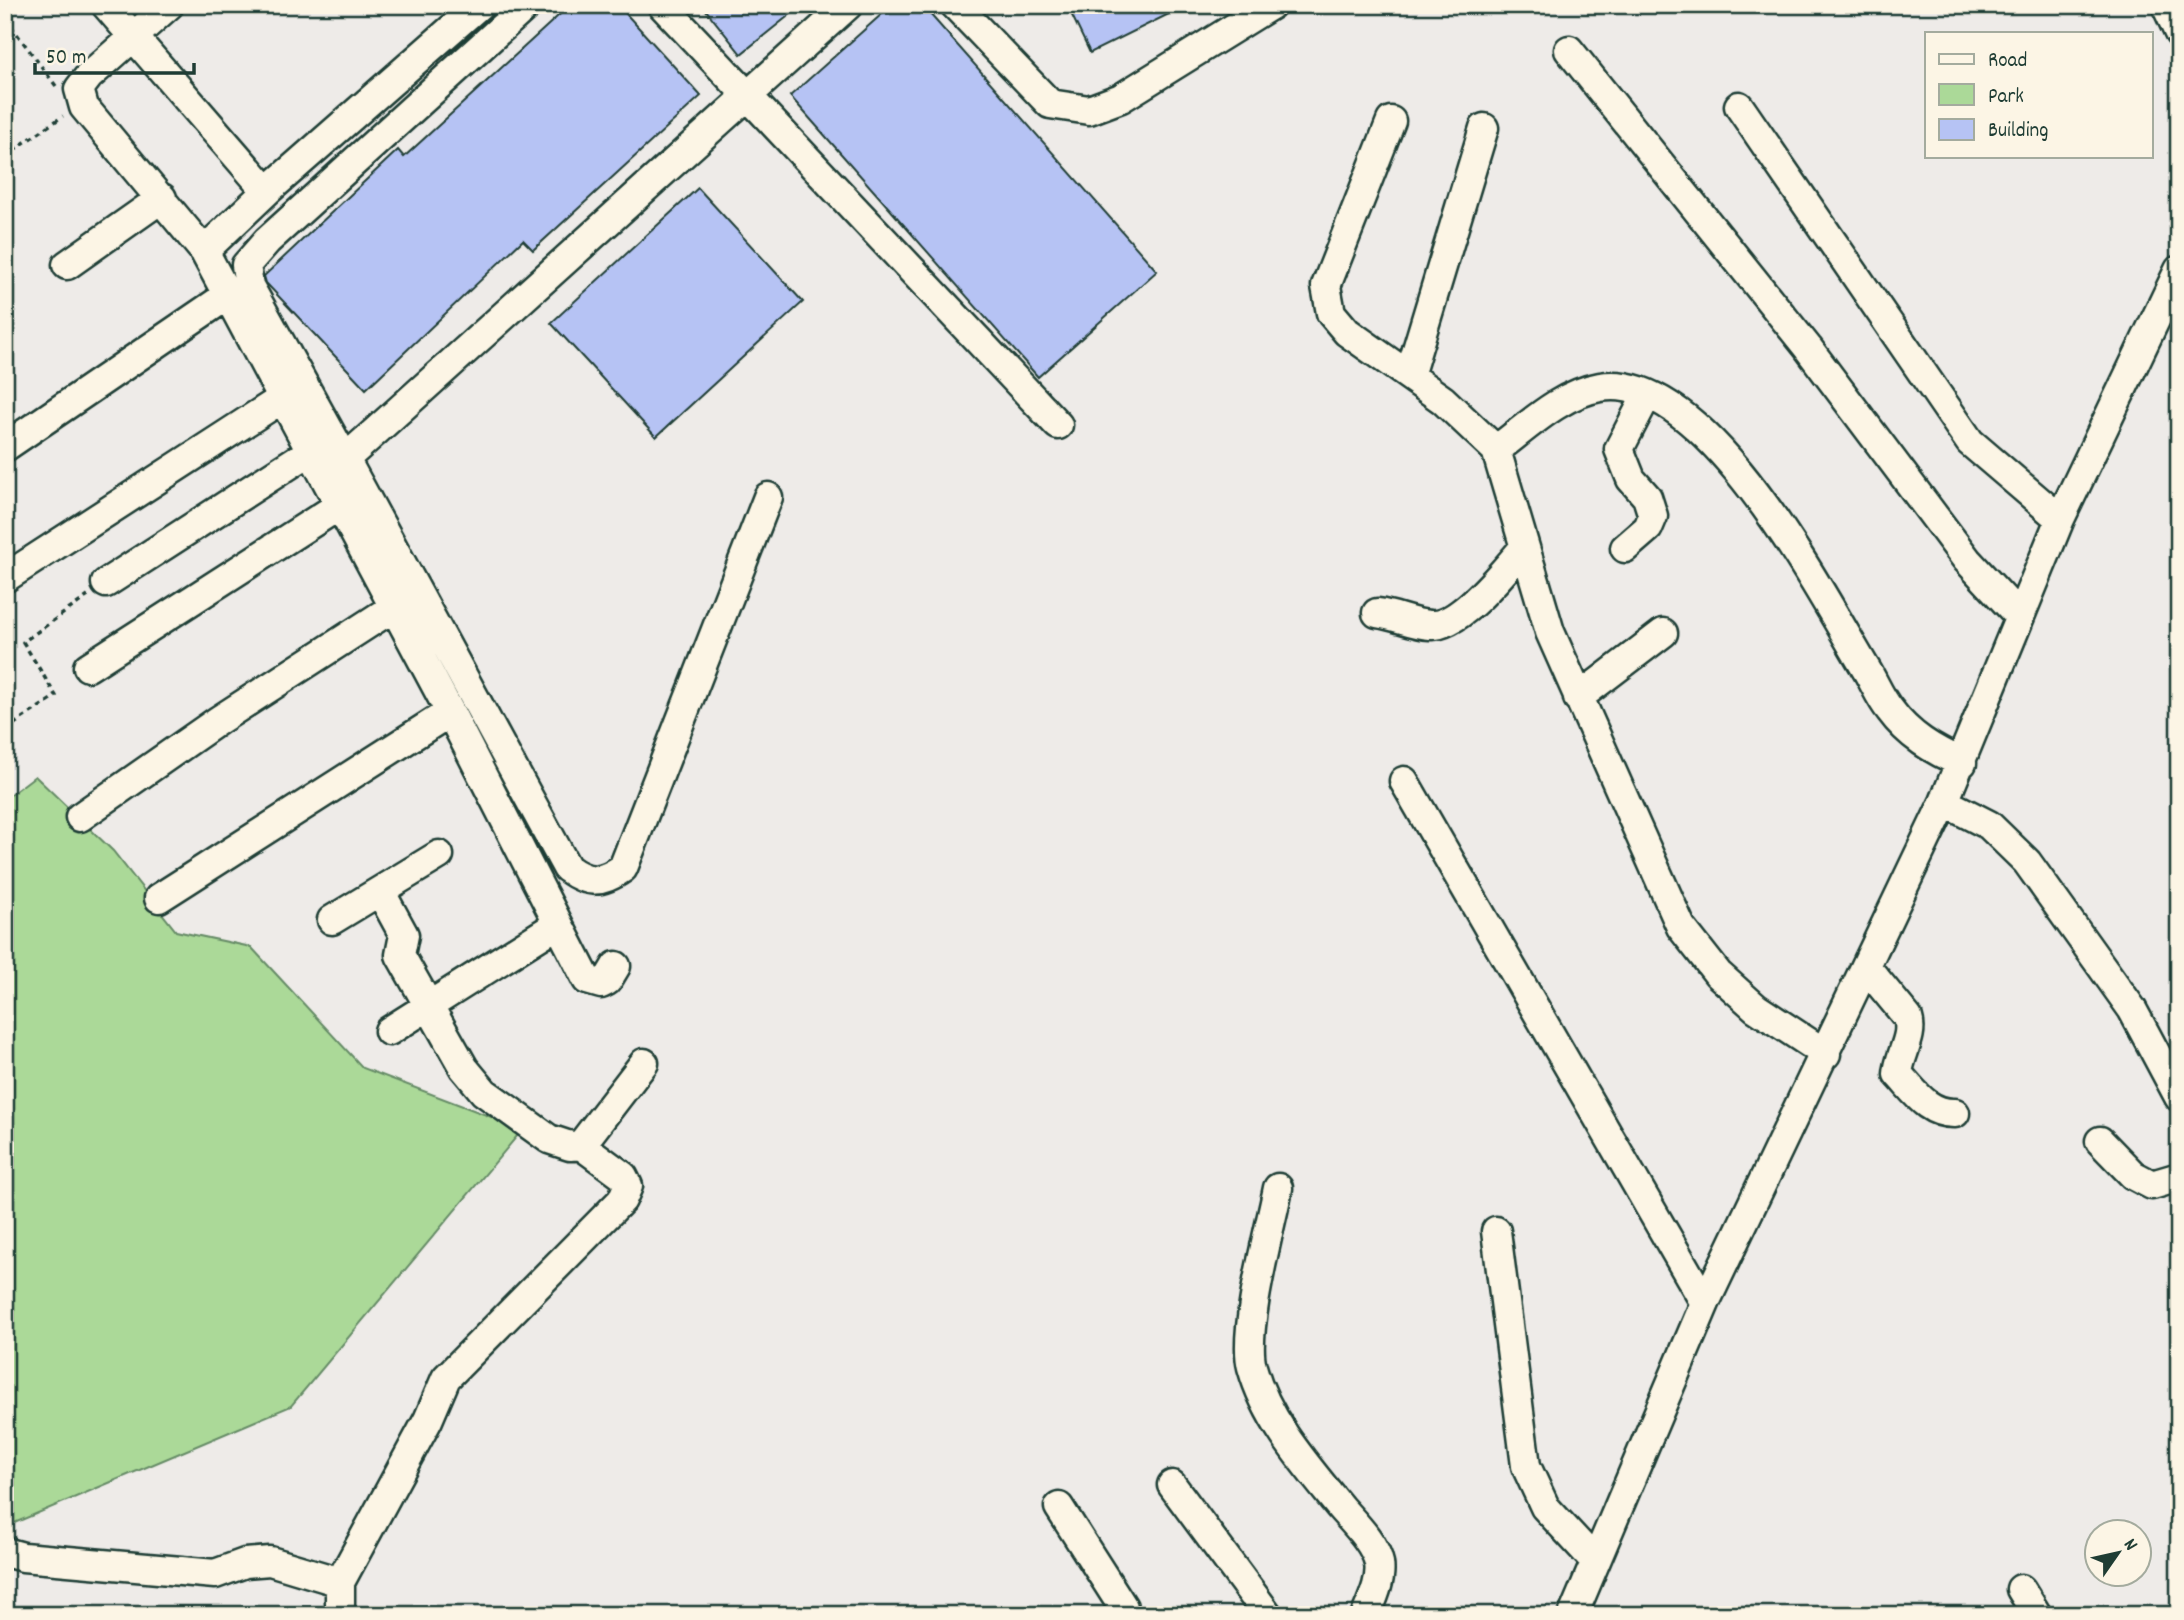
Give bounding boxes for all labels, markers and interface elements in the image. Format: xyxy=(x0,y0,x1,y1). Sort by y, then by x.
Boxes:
scale bar xyxy=(35,32,194,76)
legend xyxy=(1925,32,2152,158)
text: 50 m xyxy=(46,44,86,74)
text: Road xyxy=(1988,47,2027,77)
text: Park xyxy=(1988,83,2024,113)
text: Building xyxy=(1988,117,2048,147)
north arrow xyxy=(2082,1518,2152,1588)
text: N xyxy=(2115,1534,2143,1557)

